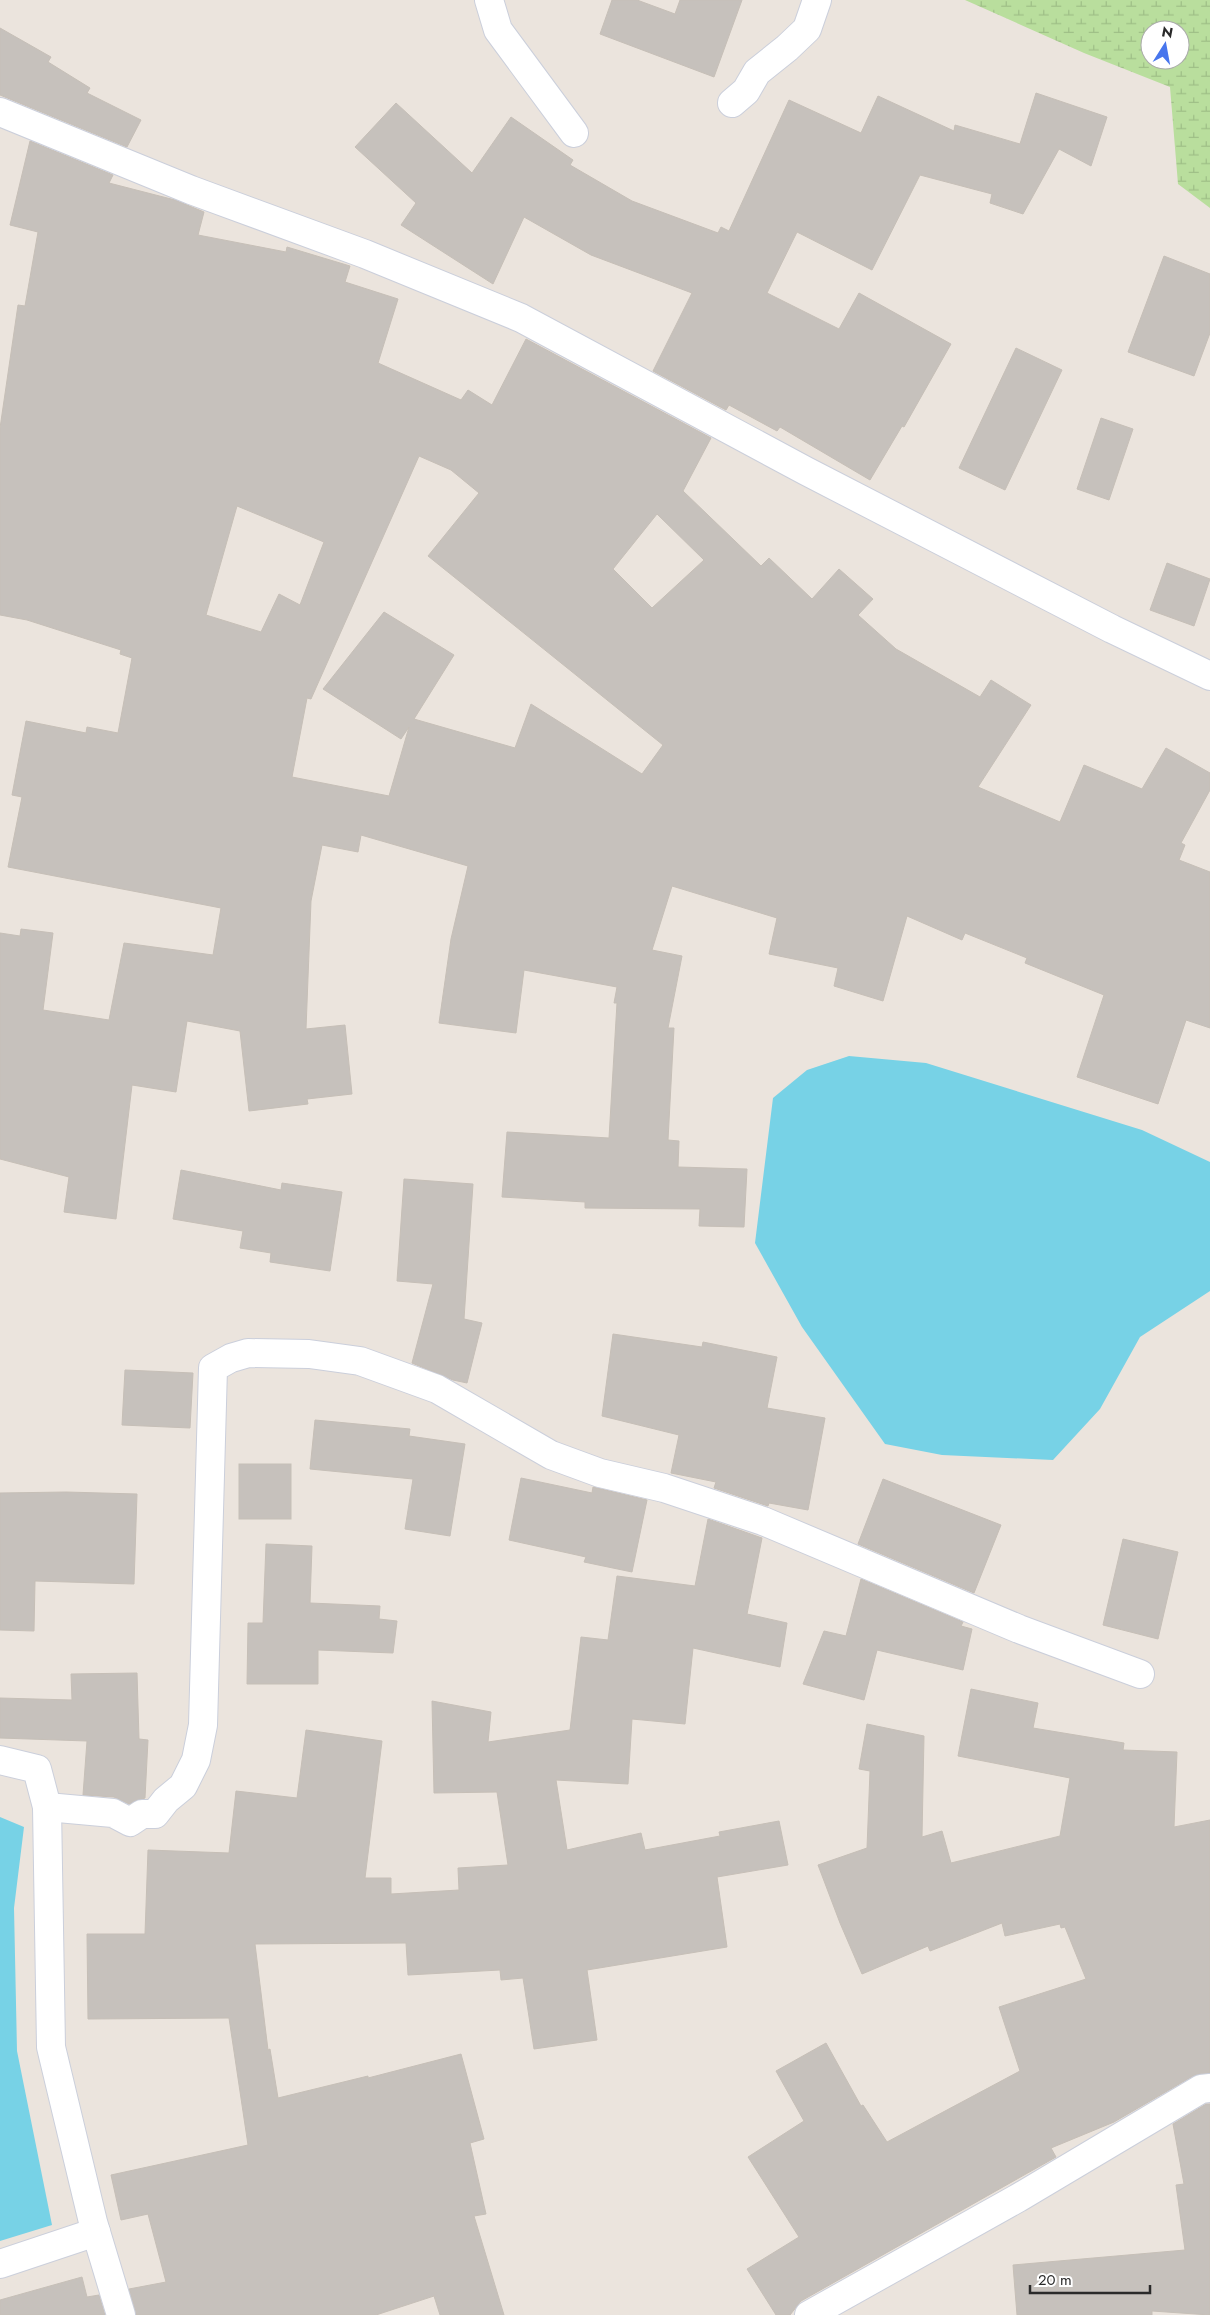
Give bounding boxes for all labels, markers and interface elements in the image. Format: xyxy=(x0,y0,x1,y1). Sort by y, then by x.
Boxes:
north arrow xyxy=(1140,20,1190,70)
text: N xyxy=(1160,21,1175,43)
scale bar xyxy=(1030,2262,1150,2294)
text: 20 m xyxy=(1038,2269,1072,2291)

